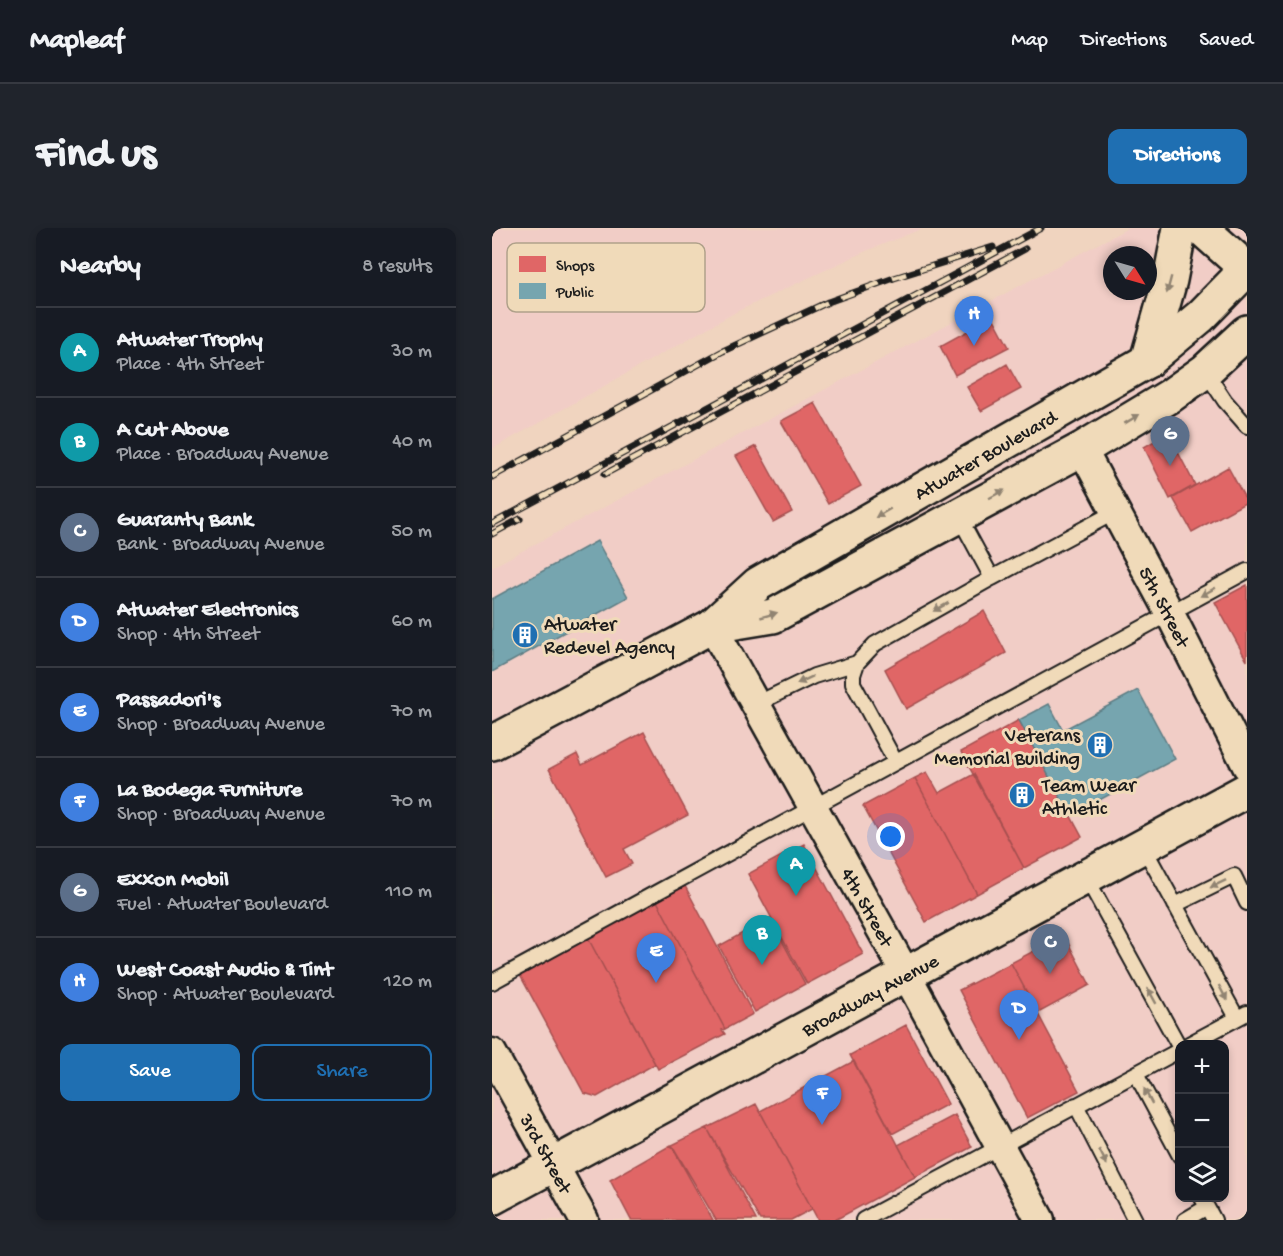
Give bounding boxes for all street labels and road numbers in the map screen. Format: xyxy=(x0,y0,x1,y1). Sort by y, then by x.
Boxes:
street label: Atwater Boulevard xyxy=(911,406,1064,507)
street label: 5th Street xyxy=(1132,564,1194,653)
street label: 4th Street xyxy=(834,865,897,953)
street label: Broadway Avenue xyxy=(798,951,944,1044)
street label: 3rd Street xyxy=(512,1110,576,1200)

